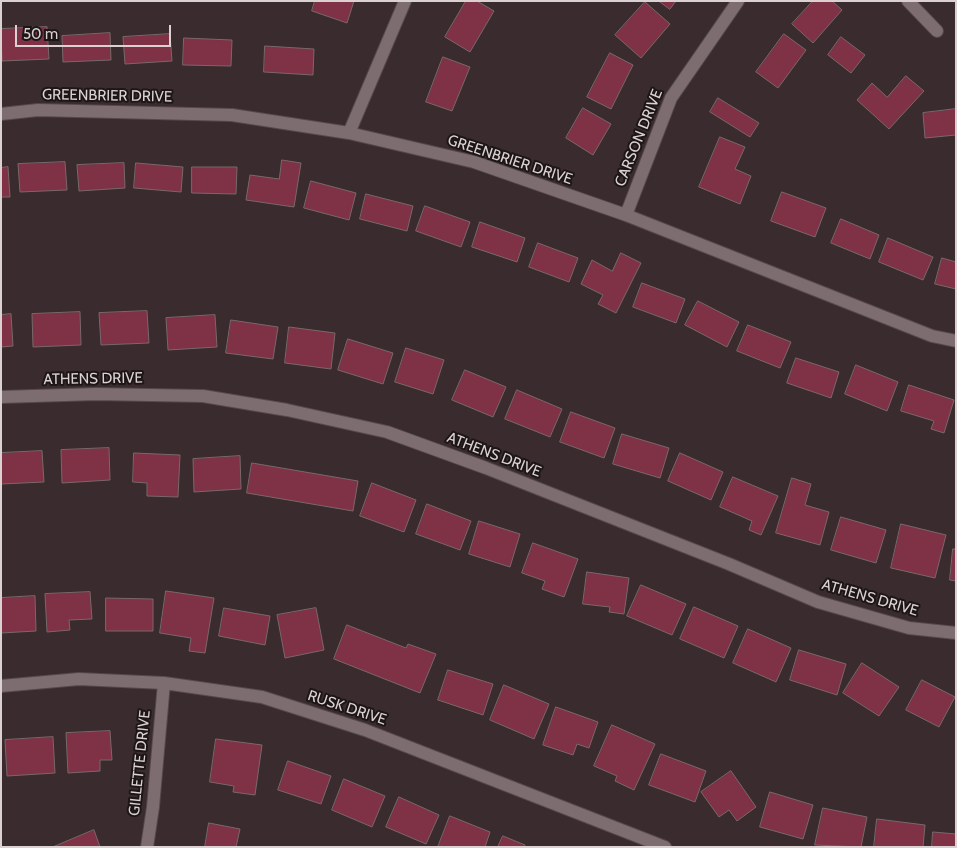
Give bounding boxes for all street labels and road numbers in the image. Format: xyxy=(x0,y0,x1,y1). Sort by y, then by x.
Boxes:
street label: GREENBRIER DRIVE xyxy=(42,86,172,106)
street label: CARSON DRIVE xyxy=(611,87,667,189)
street label: GREENBRIER DRIVE xyxy=(445,131,575,189)
street label: ATHENS DRIVE xyxy=(43,369,143,389)
street label: ATHENS DRIVE xyxy=(444,429,544,481)
street label: ATHENS DRIVE xyxy=(820,576,920,620)
street label: RUSK DRIVE xyxy=(305,687,389,729)
street label: GILLETTE DRIVE xyxy=(126,709,154,817)

